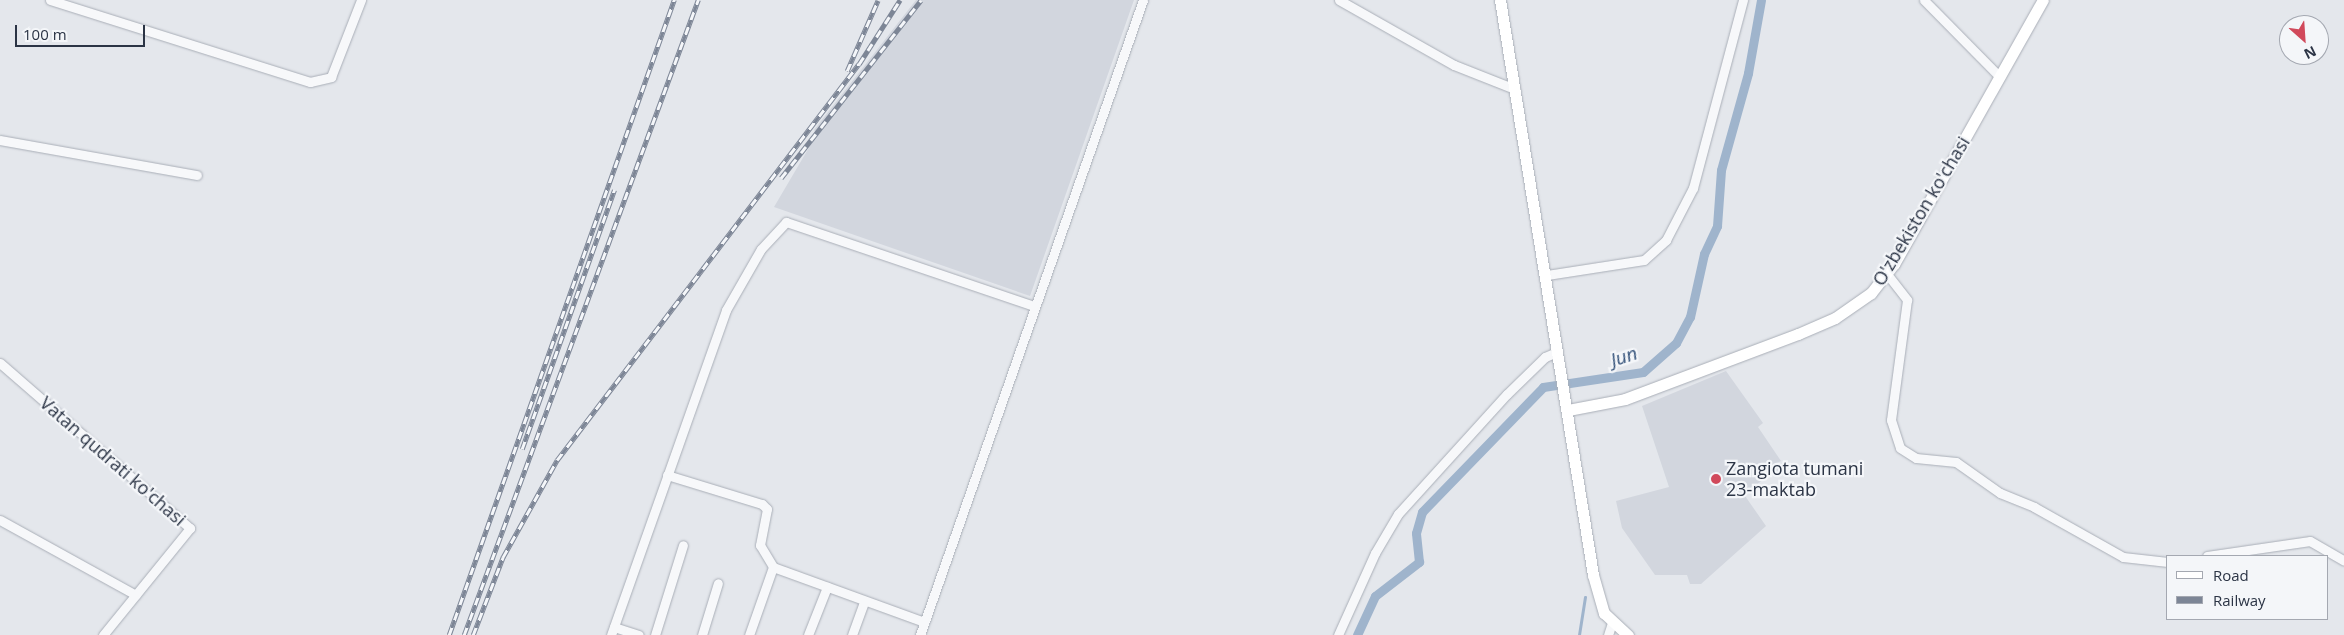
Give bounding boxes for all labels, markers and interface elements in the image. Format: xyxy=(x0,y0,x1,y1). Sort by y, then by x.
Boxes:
scale bar xyxy=(18,15,148,47)
north arrow xyxy=(2279,15,2329,65)
text: 100 m xyxy=(23,24,67,44)
text: N xyxy=(2301,42,2320,64)
street label: O'zbekiston ko'chasi xyxy=(1868,133,1974,289)
water label: Jun xyxy=(1608,342,1640,372)
street label: Vatan qudrati ko'chasi xyxy=(36,392,190,530)
place label: Zangiota tumani 23-maktab xyxy=(1726,458,1863,500)
marker: Zangiota tumani 23-maktab xyxy=(1710,473,1722,485)
legend xyxy=(2166,555,2329,620)
text: Road xyxy=(2213,565,2249,585)
text: Railway xyxy=(2213,590,2266,610)

